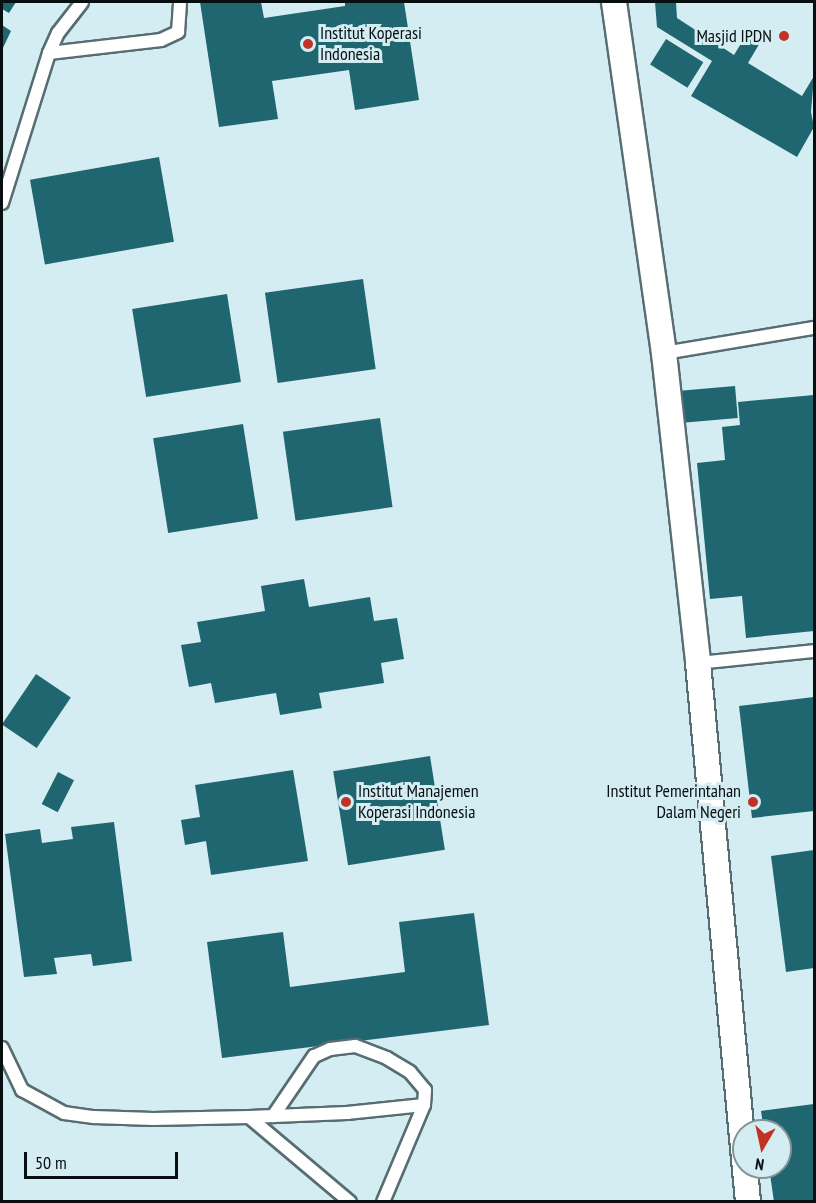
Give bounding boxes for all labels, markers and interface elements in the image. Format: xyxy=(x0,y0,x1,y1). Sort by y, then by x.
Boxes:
place label: Institut Koperasi Indonesia xyxy=(320,23,422,66)
place label: Masjid IPDN xyxy=(696,25,772,47)
marker: Masjid IPDN xyxy=(777,29,791,43)
marker: Institut Koperasi Indonesia xyxy=(301,37,315,51)
place label: Institut Manajemen Koperasi Indonesia xyxy=(358,781,479,824)
place label: Institut Pemerintahan Dalam Negeri xyxy=(606,781,741,824)
marker: Institut Manajemen Koperasi Indonesia xyxy=(339,795,353,809)
marker: Institut Pemerintahan Dalam Negeri xyxy=(746,795,760,809)
north arrow xyxy=(732,1119,792,1179)
scale bar xyxy=(27,1140,182,1178)
text: 50 m xyxy=(35,1151,67,1174)
text: N xyxy=(754,1154,765,1175)

